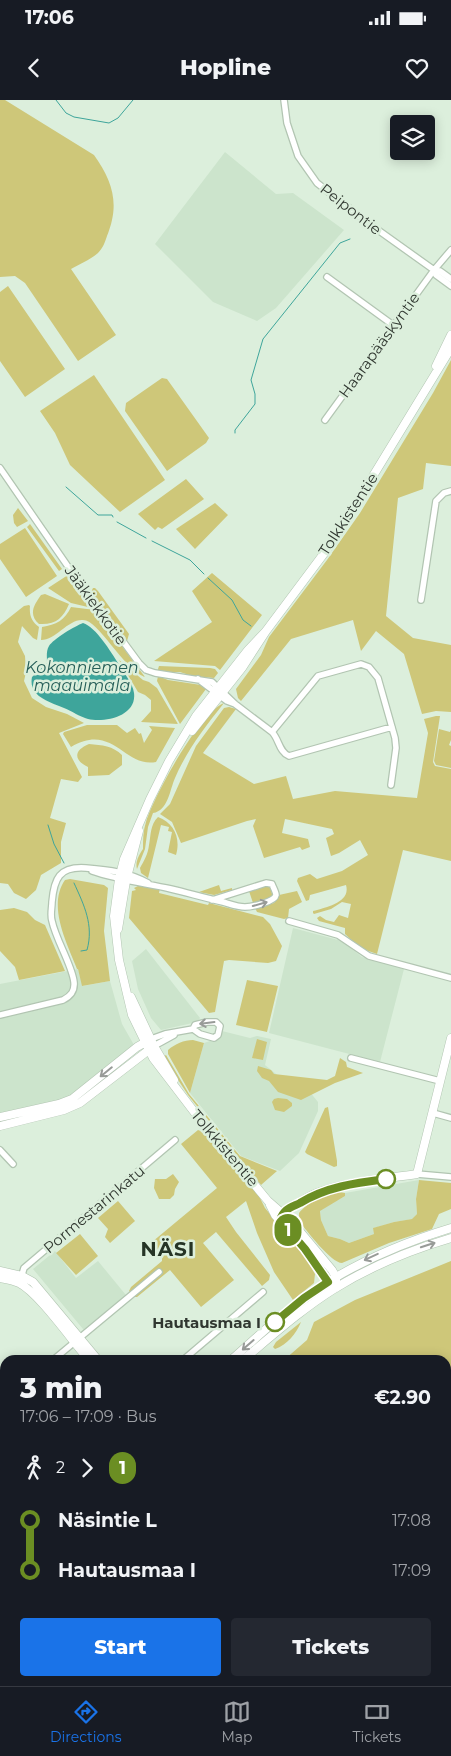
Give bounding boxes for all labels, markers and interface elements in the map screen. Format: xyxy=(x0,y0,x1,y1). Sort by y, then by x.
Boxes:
text: 17:06 xyxy=(25,6,74,29)
icon: back xyxy=(20,54,48,82)
text: Hopline xyxy=(180,54,271,81)
icon: heart xyxy=(403,54,431,82)
map controls xyxy=(390,115,435,160)
button: layers xyxy=(390,115,435,160)
street label: Peipontie xyxy=(317,179,385,239)
street label: Haarapääskyntie xyxy=(334,289,424,401)
street label: Tolkkistentie xyxy=(314,469,382,559)
street label: Jääkiekkotie xyxy=(60,561,131,648)
water label: Kokonniemen maauimala xyxy=(25,658,139,695)
one-way arrow xyxy=(252,899,268,908)
one-way arrow xyxy=(200,1018,216,1028)
one-way arrow xyxy=(99,1066,112,1077)
street label: Tolkkistentie xyxy=(187,1106,263,1190)
street label: Pormestarinkatu xyxy=(39,1161,149,1257)
unlabelled marker xyxy=(376,1169,396,1189)
line badge: 1 xyxy=(272,1214,304,1246)
text: 1 xyxy=(284,1219,292,1241)
district label: NÄSI xyxy=(141,1237,195,1261)
one-way arrow xyxy=(420,1240,436,1250)
one-way arrow xyxy=(364,1253,379,1263)
marker: Hautausmaa I xyxy=(265,1312,285,1332)
place label: Hautausmaa I xyxy=(152,1313,261,1332)
one-way arrow xyxy=(242,1339,255,1351)
text: 3 min xyxy=(20,1371,103,1405)
text: €2.90 xyxy=(374,1386,431,1409)
text: 17:06 – 17:09 · Bus xyxy=(20,1407,157,1426)
icon: walk xyxy=(20,1454,48,1482)
icon: forward xyxy=(73,1454,101,1482)
text: 1 xyxy=(119,1457,126,1479)
text: 2 xyxy=(56,1458,65,1477)
text: Näsintie L xyxy=(58,1509,157,1532)
text: 17:08 xyxy=(392,1511,431,1530)
text: Hautausmaa I xyxy=(58,1559,196,1582)
text: 17:09 xyxy=(392,1561,431,1580)
button: Start xyxy=(20,1618,221,1676)
button: Tickets xyxy=(231,1618,431,1676)
tab: Directions xyxy=(50,1698,122,1746)
tab: Map xyxy=(221,1698,253,1746)
tab: Tickets xyxy=(352,1698,401,1746)

